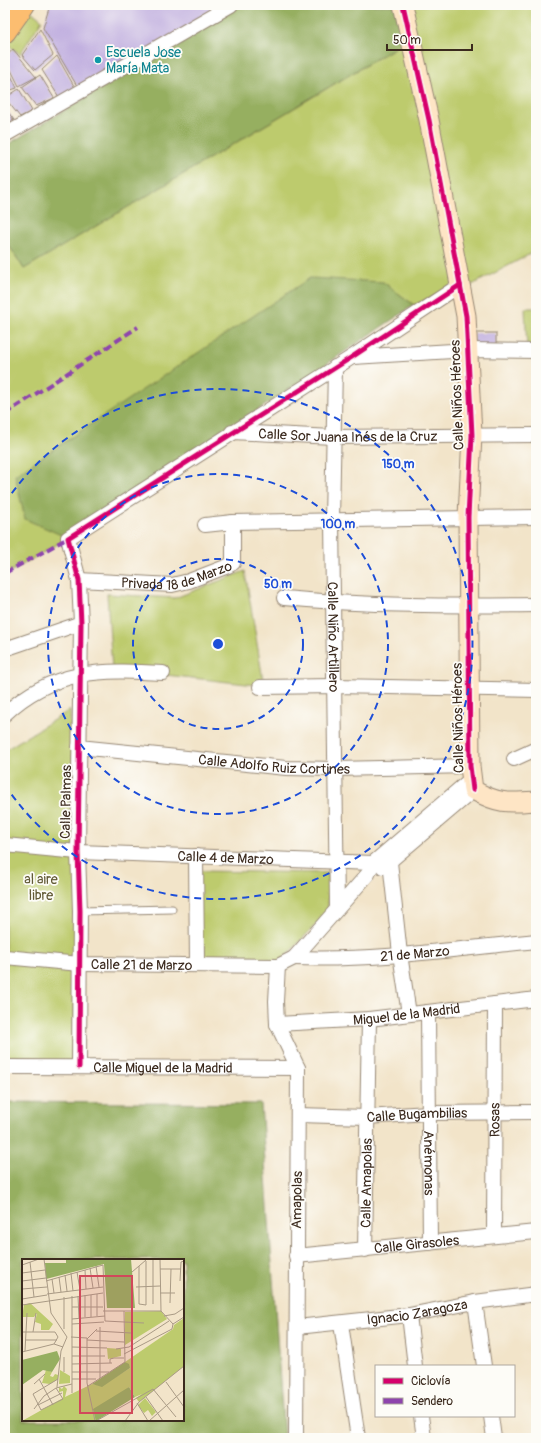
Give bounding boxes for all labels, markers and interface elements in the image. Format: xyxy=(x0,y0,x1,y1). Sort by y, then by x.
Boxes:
scale bar xyxy=(387,26,472,52)
text: 50 m xyxy=(393,33,421,48)
place label: Escuela Jose María Mata xyxy=(106,44,181,77)
marker: Escuela Jose María Mata xyxy=(93,55,103,65)
street label: Calle Niños Héroes xyxy=(447,339,467,450)
street label: Calle Sor Juana Inés de la Cruz xyxy=(258,425,438,446)
text: 150 m xyxy=(382,457,415,472)
text: 100 m xyxy=(321,517,356,532)
street label: Privada 18 de Marzo xyxy=(121,557,235,593)
text: 50 m xyxy=(264,577,292,592)
street label: Calle Niño Artillero xyxy=(324,582,343,693)
centre of rings xyxy=(211,637,225,651)
street label: Calle Niños Héroes xyxy=(449,662,467,773)
street label: Calle Adolfo Ruiz Cortines xyxy=(197,751,351,778)
street label: Calle Palmas xyxy=(57,764,75,839)
street label: Calle 4 de Marzo xyxy=(177,847,274,868)
park label: al aire libre xyxy=(24,871,58,904)
street label: 21 de Marzo xyxy=(379,942,451,965)
street label: Calle 21 de Marzo xyxy=(91,956,193,974)
street label: Miguel de la Madrid xyxy=(353,1000,461,1028)
street label: Calle Miguel de la Madrid xyxy=(93,1059,233,1076)
street label: Rosas xyxy=(486,1102,503,1137)
street label: Calle Bugambilias xyxy=(366,1104,468,1126)
street label: Anémonas xyxy=(421,1130,438,1196)
street label: Calle Amapolas xyxy=(357,1137,375,1228)
street label: Amapolas xyxy=(288,1170,306,1229)
street label: Calle Girasoles xyxy=(373,1231,460,1257)
inset map xyxy=(22,1259,184,1421)
street label: Ignacio Zaragoza xyxy=(366,1295,469,1328)
legend xyxy=(375,1365,515,1417)
text: Ciclovía xyxy=(411,1374,451,1389)
text: Sendero xyxy=(411,1394,453,1409)

